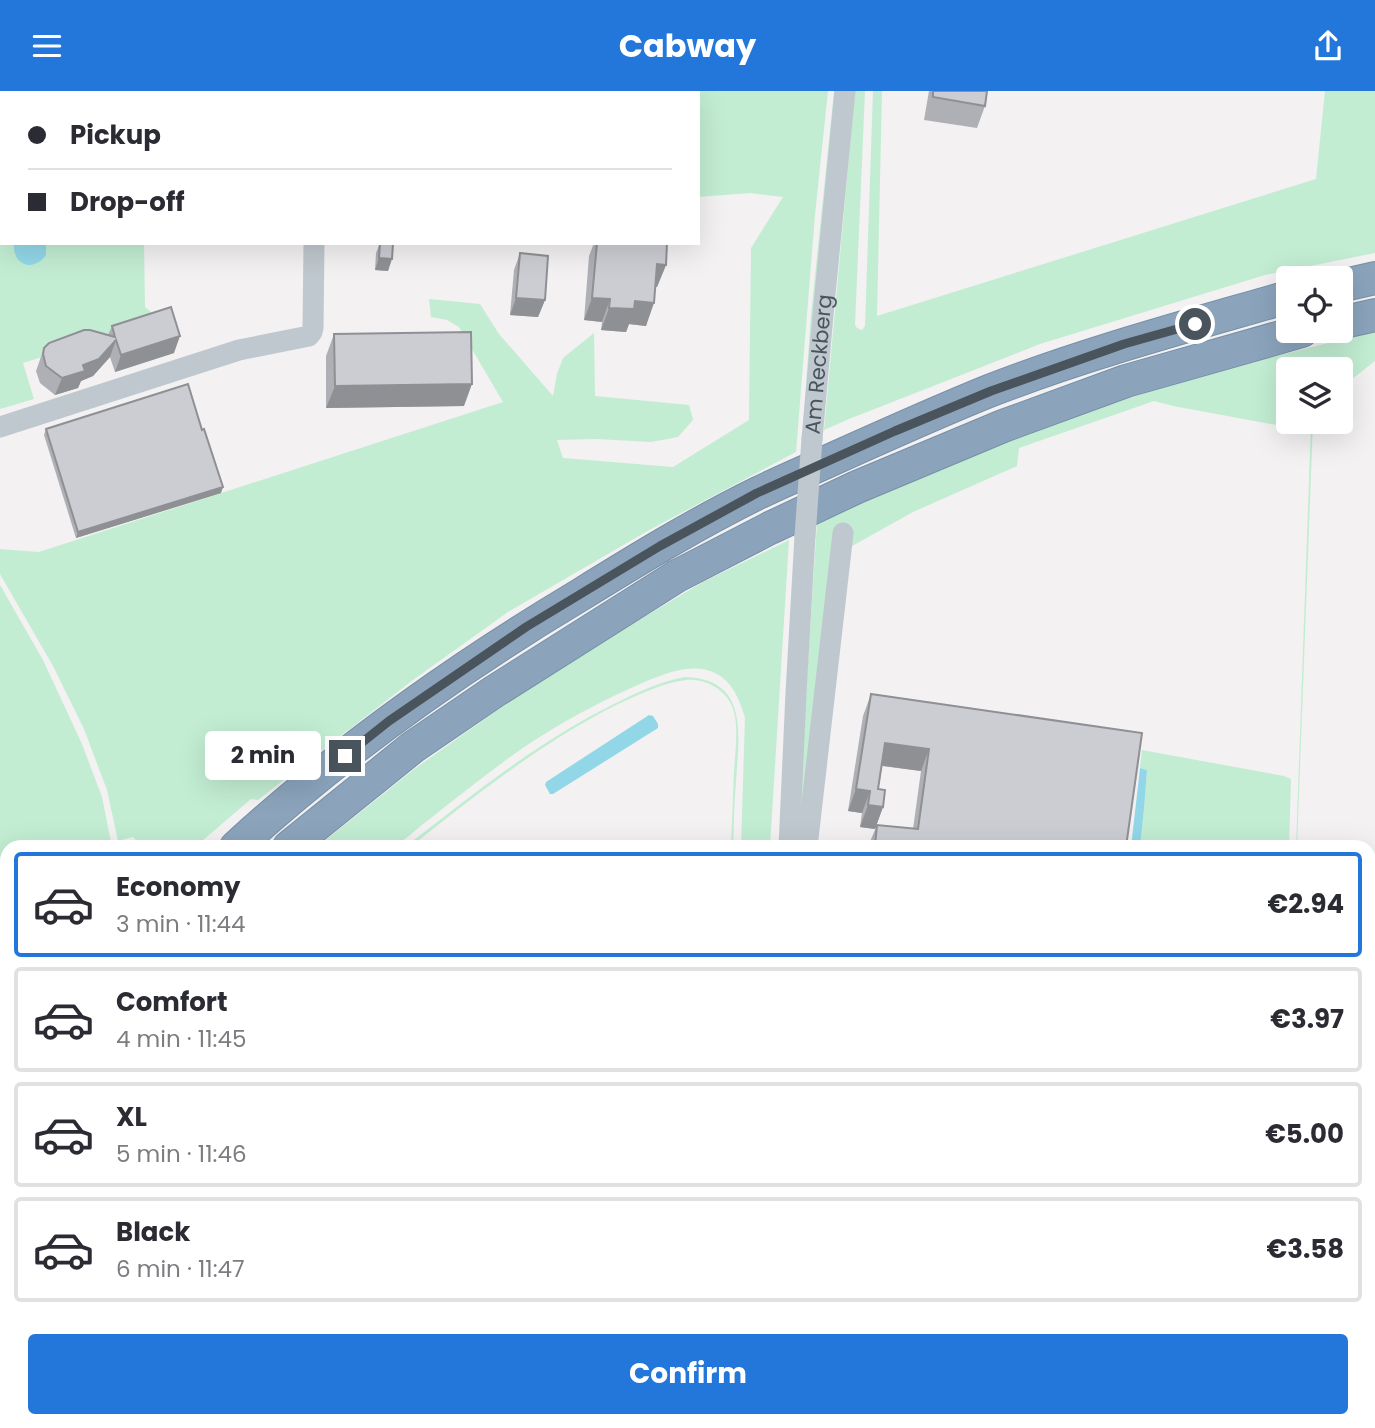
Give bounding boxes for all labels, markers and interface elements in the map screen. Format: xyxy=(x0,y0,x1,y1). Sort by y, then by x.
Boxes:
text: Cabway xyxy=(619,23,756,68)
icon: menu xyxy=(28,27,66,65)
icon: share xyxy=(1309,27,1347,65)
text: Pickup xyxy=(70,117,161,153)
text: Drop-off xyxy=(70,184,185,220)
map controls xyxy=(1276,266,1353,434)
button: locate xyxy=(1276,266,1353,343)
street label: Am Reckberg xyxy=(797,293,839,435)
route start xyxy=(1179,308,1211,340)
button: layers xyxy=(1276,357,1353,434)
callout: 2 min xyxy=(205,731,320,781)
text: 2 min xyxy=(231,739,295,771)
route end xyxy=(329,740,361,772)
text: Economy xyxy=(116,869,240,905)
icon: car xyxy=(32,873,95,936)
text: €2.94 xyxy=(1268,886,1344,922)
text: 3 min · 11:44 xyxy=(116,908,245,940)
text: Comfort xyxy=(116,984,228,1020)
icon: car xyxy=(32,988,95,1051)
text: €3.97 xyxy=(1270,1001,1344,1037)
text: 4 min · 11:45 xyxy=(116,1023,246,1055)
text: XL xyxy=(116,1099,147,1135)
icon: car xyxy=(32,1103,95,1166)
text: €5.00 xyxy=(1265,1116,1344,1152)
text: 5 min · 11:46 xyxy=(116,1138,247,1170)
text: Black xyxy=(116,1214,190,1250)
icon: car xyxy=(32,1218,95,1281)
text: €3.58 xyxy=(1266,1231,1344,1267)
text: 6 min · 11:47 xyxy=(116,1253,245,1285)
button: Confirm xyxy=(28,1334,1348,1414)

